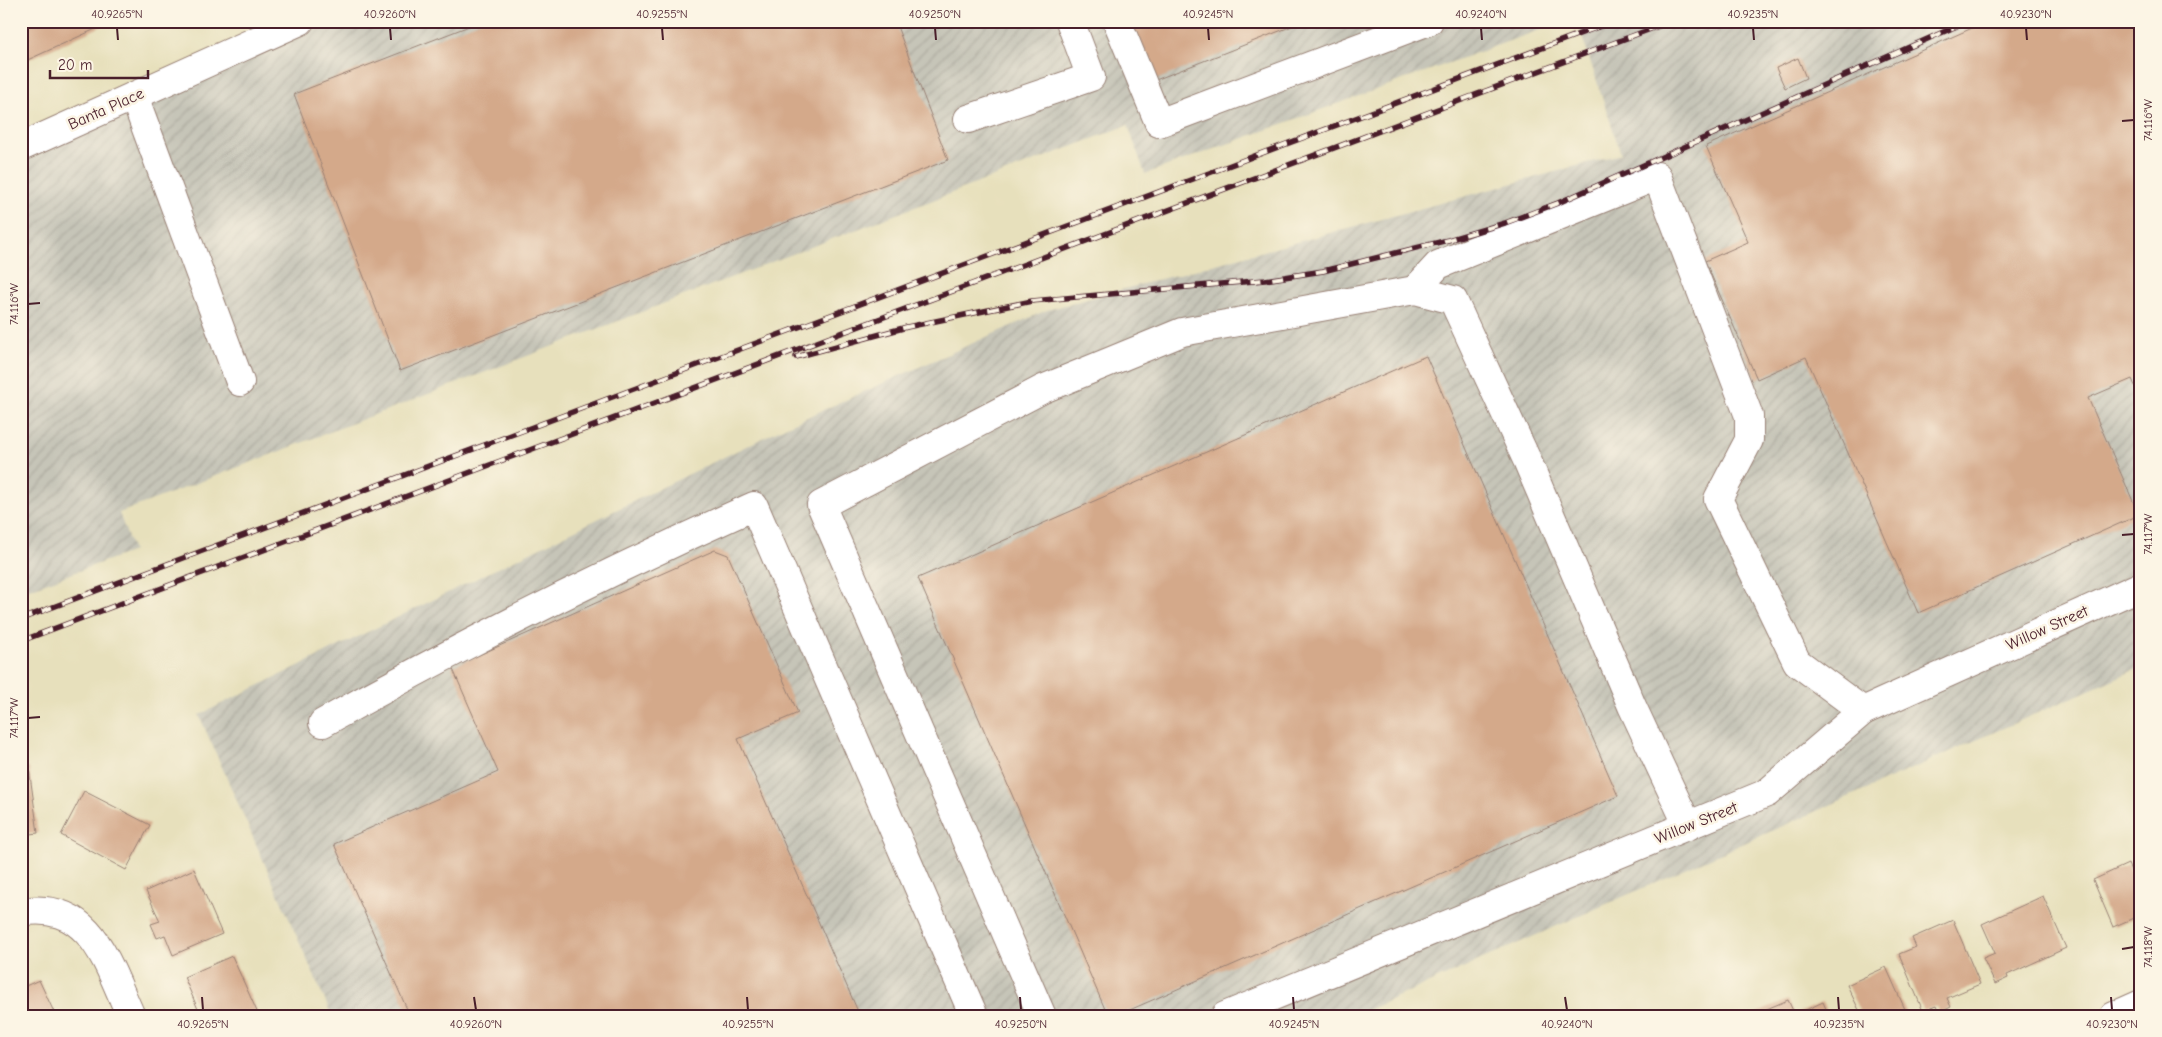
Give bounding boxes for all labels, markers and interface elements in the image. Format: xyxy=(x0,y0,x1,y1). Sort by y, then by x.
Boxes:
text: 40.9265°N xyxy=(91,7,143,21)
text: 40.9260°N xyxy=(364,7,416,21)
text: 40.9255°N xyxy=(636,7,688,21)
text: 40.9250°N xyxy=(909,7,961,21)
text: 40.9245°N xyxy=(1183,7,1233,21)
text: 40.9240°N xyxy=(1455,7,1507,21)
text: 40.9235°N xyxy=(1727,7,1779,21)
text: 40.9230°N xyxy=(2000,7,2052,21)
scale bar xyxy=(50,48,148,80)
text: 20 m xyxy=(58,56,92,74)
street label: Banta Place xyxy=(65,84,147,134)
text: 74.116°W xyxy=(2141,99,2155,141)
text: 74.116°W xyxy=(7,283,21,325)
text: 74.117°W xyxy=(2141,513,2155,554)
street label: Willow Street xyxy=(2003,602,2091,654)
text: 74.117°W xyxy=(7,697,21,738)
street label: Willow Street xyxy=(1652,798,1740,848)
text: 74.118°W xyxy=(2141,926,2155,968)
text: 40.9265°N xyxy=(177,1017,229,1031)
text: 40.9260°N xyxy=(450,1017,502,1031)
text: 40.9255°N xyxy=(722,1017,774,1031)
text: 40.9250°N xyxy=(995,1017,1047,1031)
text: 40.9245°N xyxy=(1269,1017,1319,1031)
text: 40.9240°N xyxy=(1541,1017,1593,1031)
text: 40.9235°N xyxy=(1813,1017,1865,1031)
text: 40.9230°N xyxy=(2086,1017,2138,1031)

